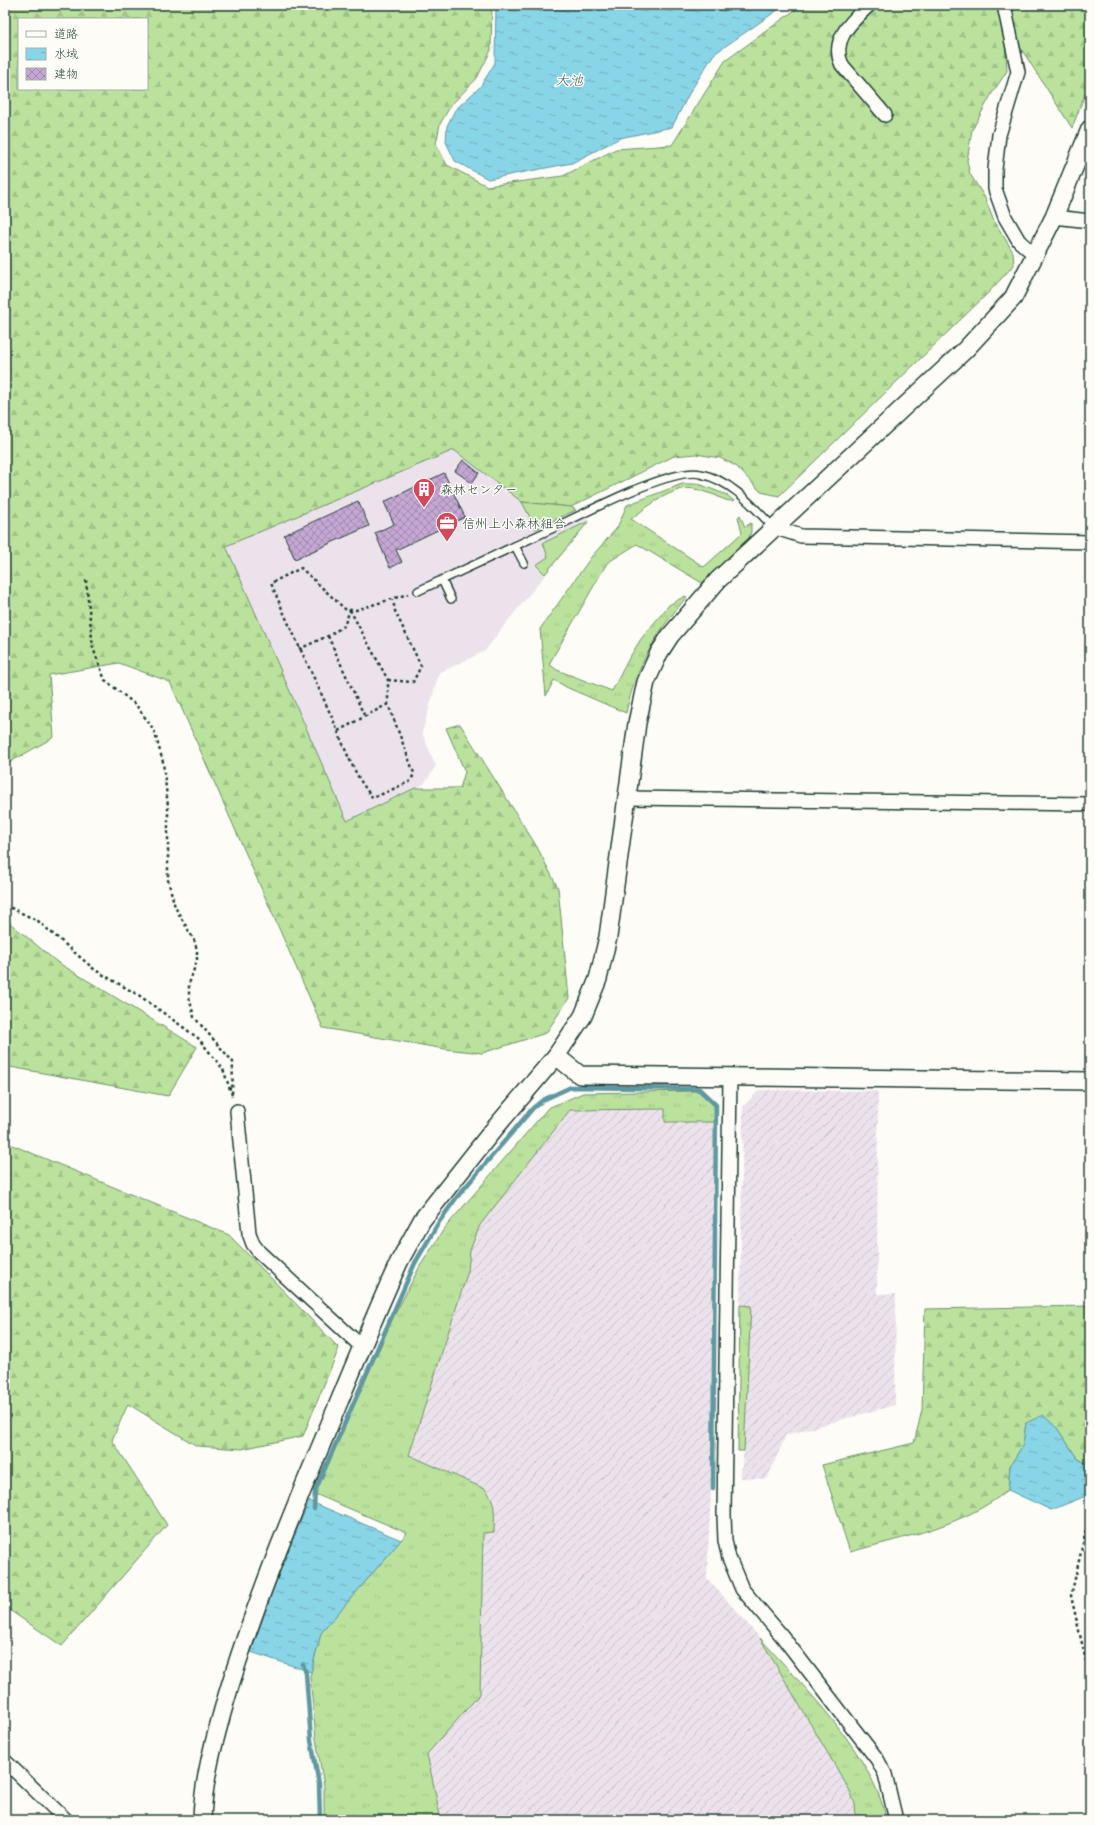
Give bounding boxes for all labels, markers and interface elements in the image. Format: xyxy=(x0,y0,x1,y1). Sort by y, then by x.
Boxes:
legend xyxy=(18,18,148,90)
text: 道路 xyxy=(54,25,78,42)
text: 水域 xyxy=(54,45,78,62)
text: 建物 xyxy=(54,65,78,82)
water label: 大池 xyxy=(555,70,584,89)
building icon: 森林センター xyxy=(411,476,437,509)
place label: 森林センター xyxy=(440,480,517,498)
office icon: 信州上小森林組合 xyxy=(434,510,460,543)
place label: 信州上小森林組合 xyxy=(462,514,566,532)

